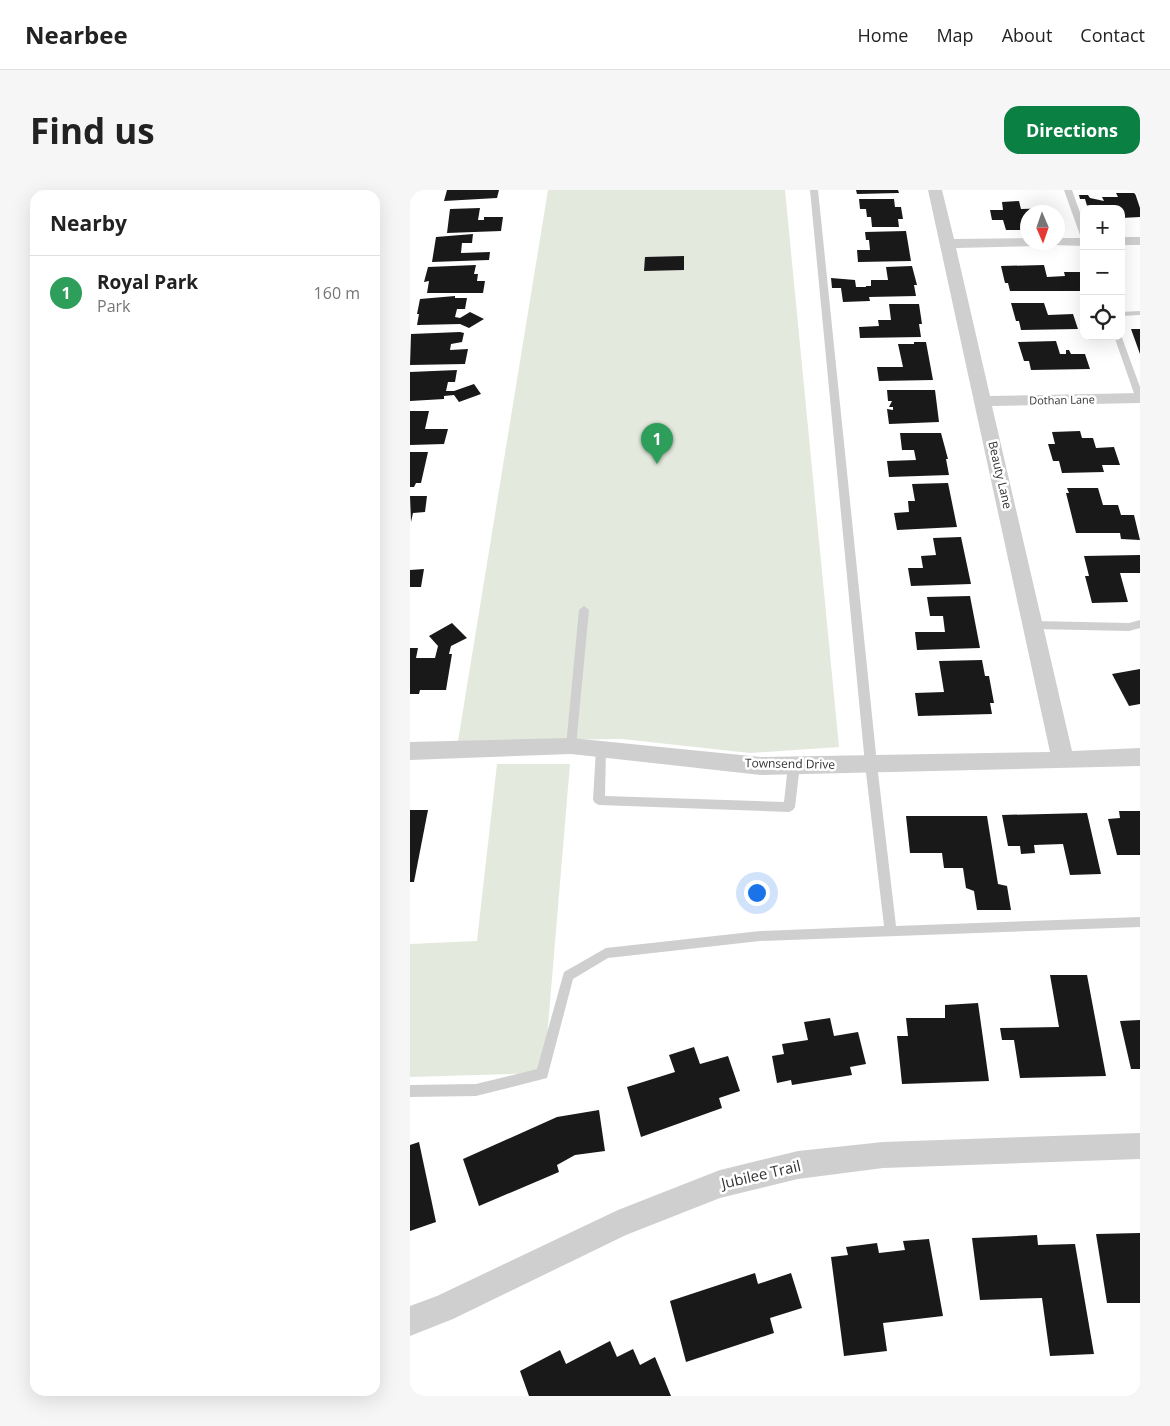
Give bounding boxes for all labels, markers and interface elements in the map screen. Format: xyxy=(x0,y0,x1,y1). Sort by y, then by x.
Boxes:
text: Nearbee xyxy=(25,18,128,51)
text: Home xyxy=(858,23,908,47)
text: Map xyxy=(936,23,974,47)
text: About xyxy=(1002,23,1052,47)
text: Contact xyxy=(1080,23,1145,47)
button: Directions xyxy=(1004,106,1140,154)
text: Find us xyxy=(30,107,155,154)
north arrow xyxy=(1020,205,1065,250)
map controls xyxy=(1080,205,1125,340)
button: + xyxy=(1080,205,1125,250)
text: Nearby xyxy=(50,209,127,237)
button: − xyxy=(1080,250,1125,295)
text: Royal Park xyxy=(97,269,198,295)
text: 1 xyxy=(61,282,71,304)
text: 160 m xyxy=(314,282,360,304)
text: Park xyxy=(97,295,130,317)
button: locate xyxy=(1080,295,1125,340)
street label: Dothan Lane xyxy=(1029,391,1095,408)
pin: 1 xyxy=(641,423,673,464)
street label: Beauty Lane xyxy=(984,439,1017,511)
street label: Townsend Drive xyxy=(745,754,835,773)
your location xyxy=(744,880,770,906)
street label: Jubilee Trail xyxy=(717,1155,803,1193)

